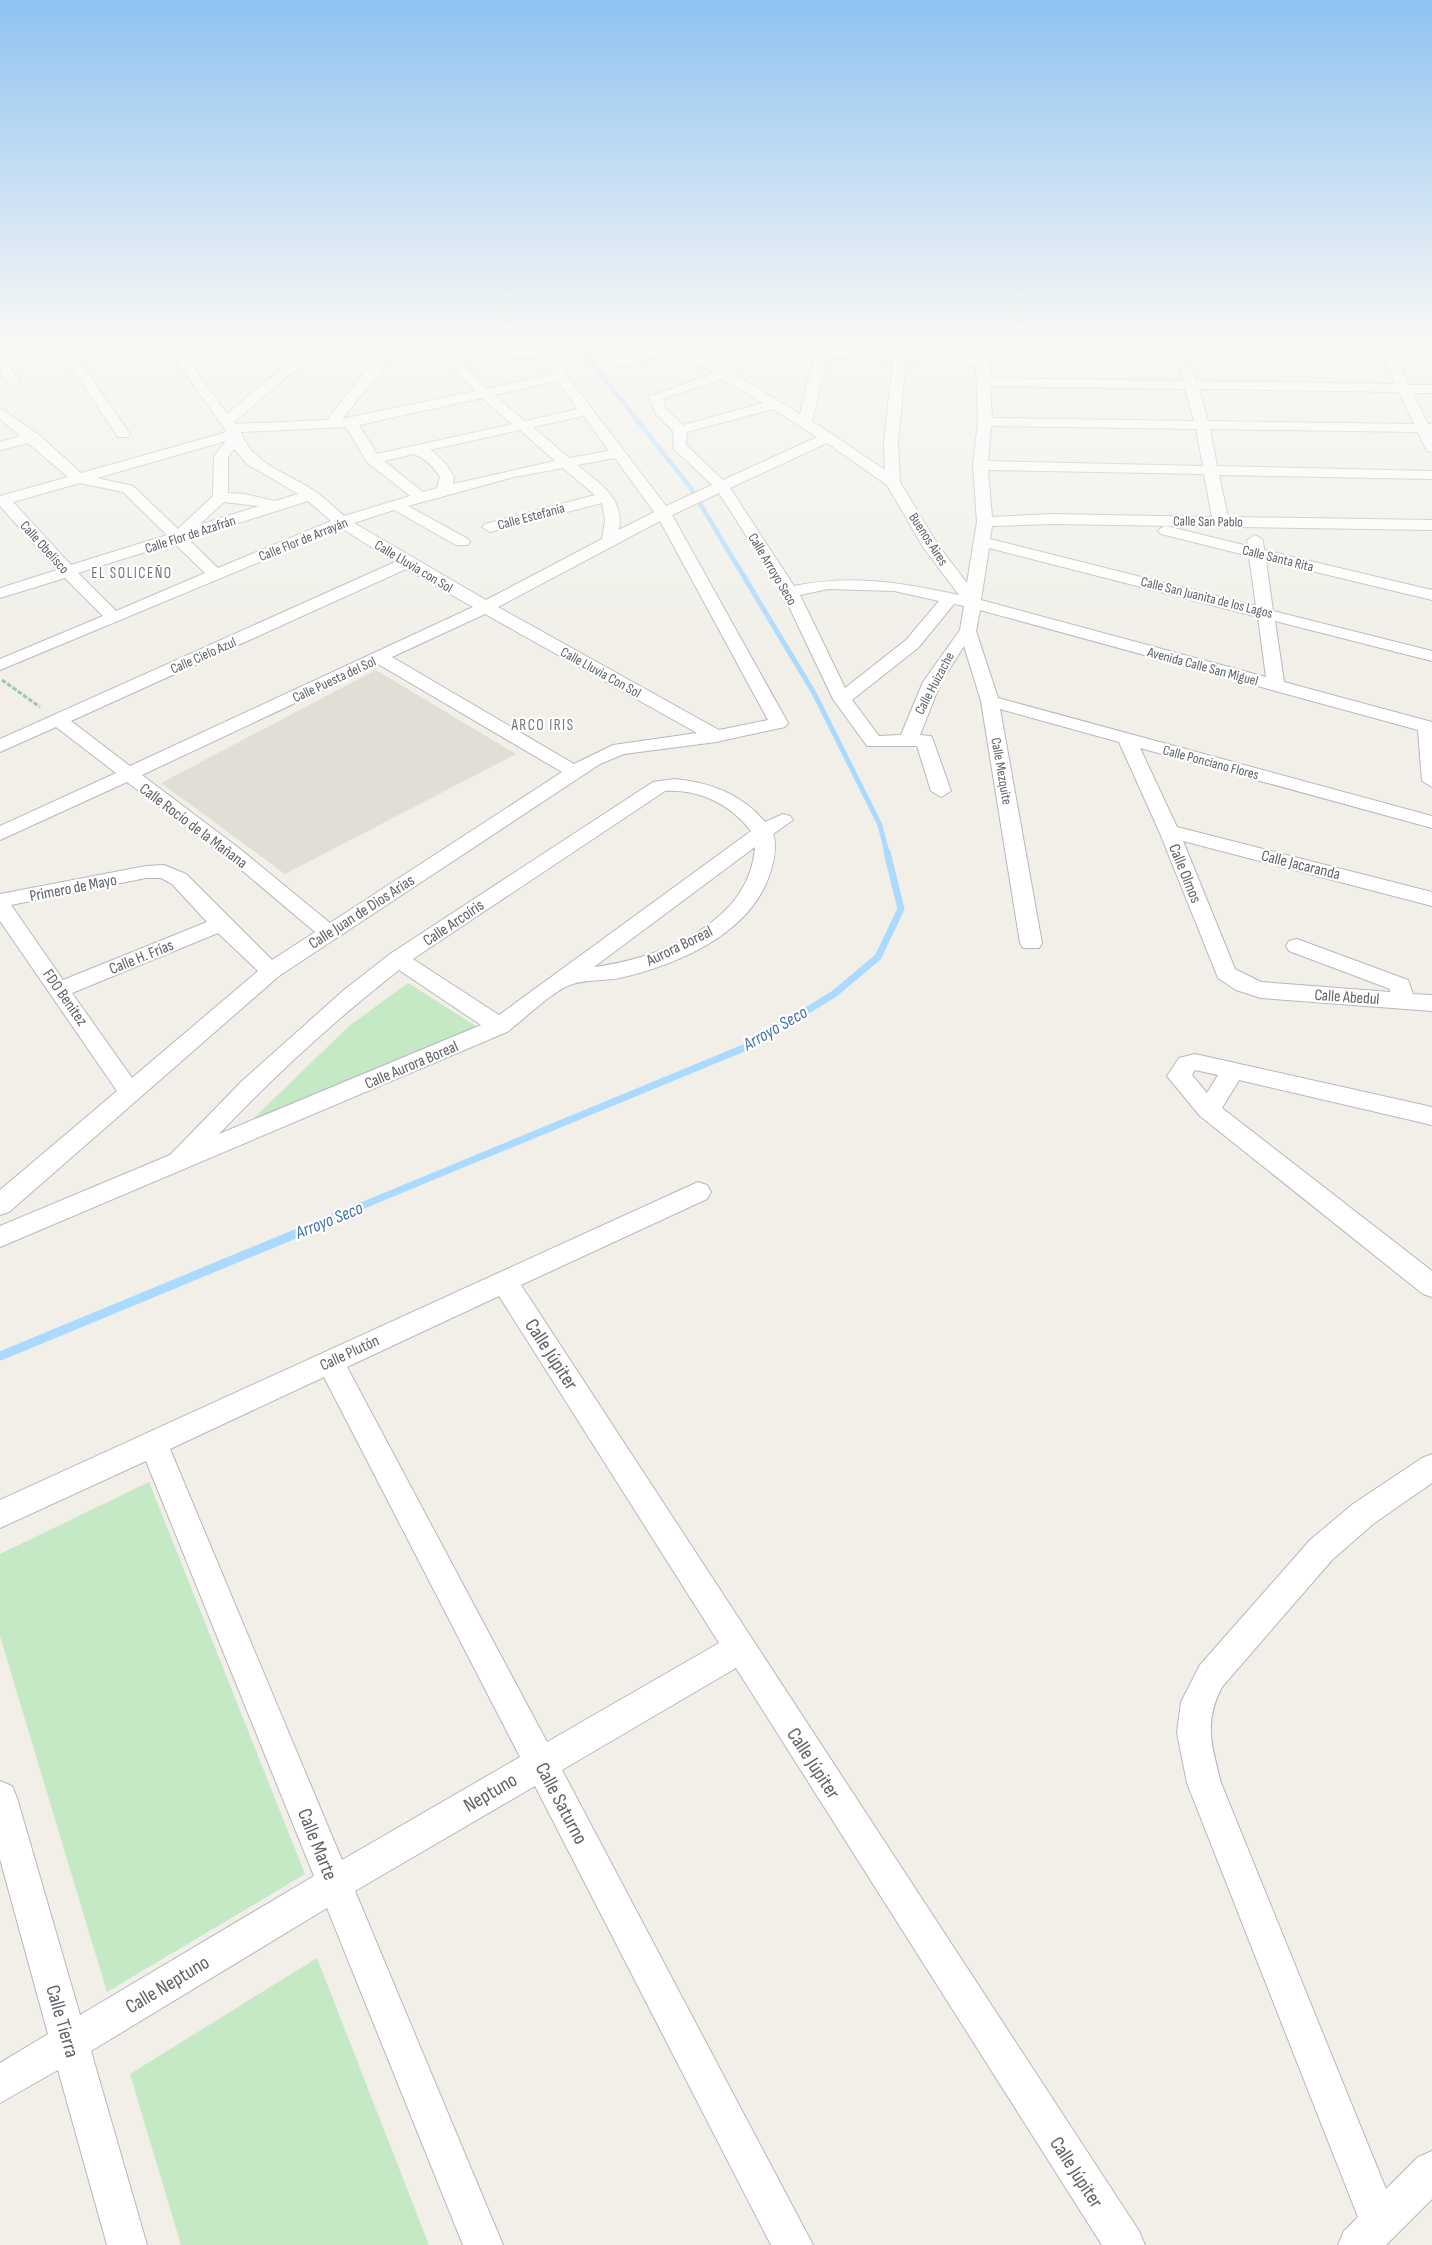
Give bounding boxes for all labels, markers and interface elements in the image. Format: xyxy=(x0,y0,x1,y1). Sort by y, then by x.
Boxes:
street label: Calle Estefanía xyxy=(496,499,567,534)
street label: Buenos Aires xyxy=(905,510,952,569)
street label: Calle Flor de Azafrán xyxy=(143,512,238,557)
street label: Calle San Pablo xyxy=(1173,512,1243,531)
street label: Calle Flor de Arrayán xyxy=(256,514,350,565)
street label: Calle Obelisco xyxy=(16,517,73,577)
street label: Calle Arroyo Seco xyxy=(744,530,801,609)
street label: Calle Lluvia con Sol xyxy=(372,536,456,596)
street label: Calle Santa Rita xyxy=(1240,541,1315,576)
district label: EL SOLICEÑO xyxy=(91,564,173,583)
street label: Calle San Juanita de los Lagos xyxy=(1139,573,1275,622)
street label: Calle Cielo Azul xyxy=(168,633,239,678)
street label: Calle Lluvia Con Sol xyxy=(558,643,644,702)
street label: Avenida Calle San Miguel xyxy=(1145,643,1260,689)
street label: Calle Huizache xyxy=(911,649,958,717)
street label: Calle Puesta del Sol xyxy=(290,653,379,706)
district label: ARCO IRIS xyxy=(510,716,575,735)
street label: Calle Mezquite xyxy=(987,736,1016,806)
street label: Calle Ponciano Flores xyxy=(1161,742,1261,783)
street label: Calle Rocío de la Mañana xyxy=(135,779,251,873)
street label: Calle Olmos xyxy=(1164,841,1205,906)
street label: Calle Jacaranda xyxy=(1259,846,1342,884)
street label: Primero de Mayo xyxy=(28,871,119,906)
street label: Calle Juan de Dios Arias xyxy=(305,871,418,953)
street label: Calle Arcoíris xyxy=(420,896,488,951)
street label: Aurora Boreal xyxy=(643,922,716,971)
street label: Calle H. Frías xyxy=(107,936,177,979)
street label: FDO Benitez xyxy=(38,966,91,1030)
street label: Calle Abedul xyxy=(1314,986,1380,1009)
water label: Arroyo Seco xyxy=(739,1001,812,1056)
street label: Calle Aurora Boreal xyxy=(362,1037,461,1094)
water label: Arroyo Seco xyxy=(292,1197,366,1244)
street label: Calle Júpiter xyxy=(519,1315,583,1395)
street label: Calle Plutón xyxy=(317,1331,382,1375)
street label: Calle Júpiter xyxy=(781,1724,845,1804)
street label: Calle Saturno xyxy=(530,1759,593,1848)
street label: Neptuno xyxy=(459,1768,522,1818)
street label: Calle Marte xyxy=(292,1805,342,1884)
street label: Calle Neptuno xyxy=(121,1950,214,2019)
street label: Calle Tierra xyxy=(40,1982,84,2060)
street label: Calle Júpiter xyxy=(1044,2133,1108,2213)

